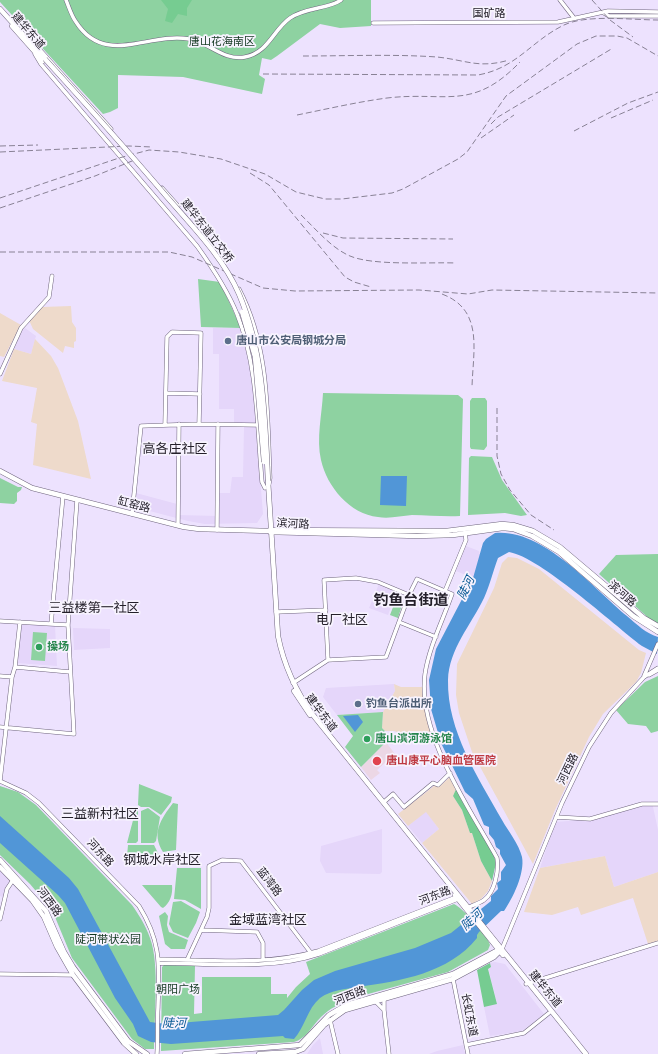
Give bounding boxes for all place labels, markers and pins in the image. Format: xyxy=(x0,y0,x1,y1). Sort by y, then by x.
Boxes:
place label: 唐山市公安局钢城分局 xyxy=(236,334,346,348)
marker: 唐山市公安局钢城分局 xyxy=(223,336,233,346)
place label: 操场 xyxy=(47,640,69,654)
marker: 操场 xyxy=(34,642,44,652)
place label: 钓鱼台派出所 xyxy=(366,697,432,711)
marker: 钓鱼台派出所 xyxy=(353,699,363,709)
place label: 唐山滨河游泳馆 xyxy=(375,732,452,746)
marker: 唐山滨河游泳馆 xyxy=(362,734,372,744)
place label: 唐山康平心脑血管医院 xyxy=(386,754,496,768)
marker: 唐山康平心脑血管医院 xyxy=(371,755,383,767)

